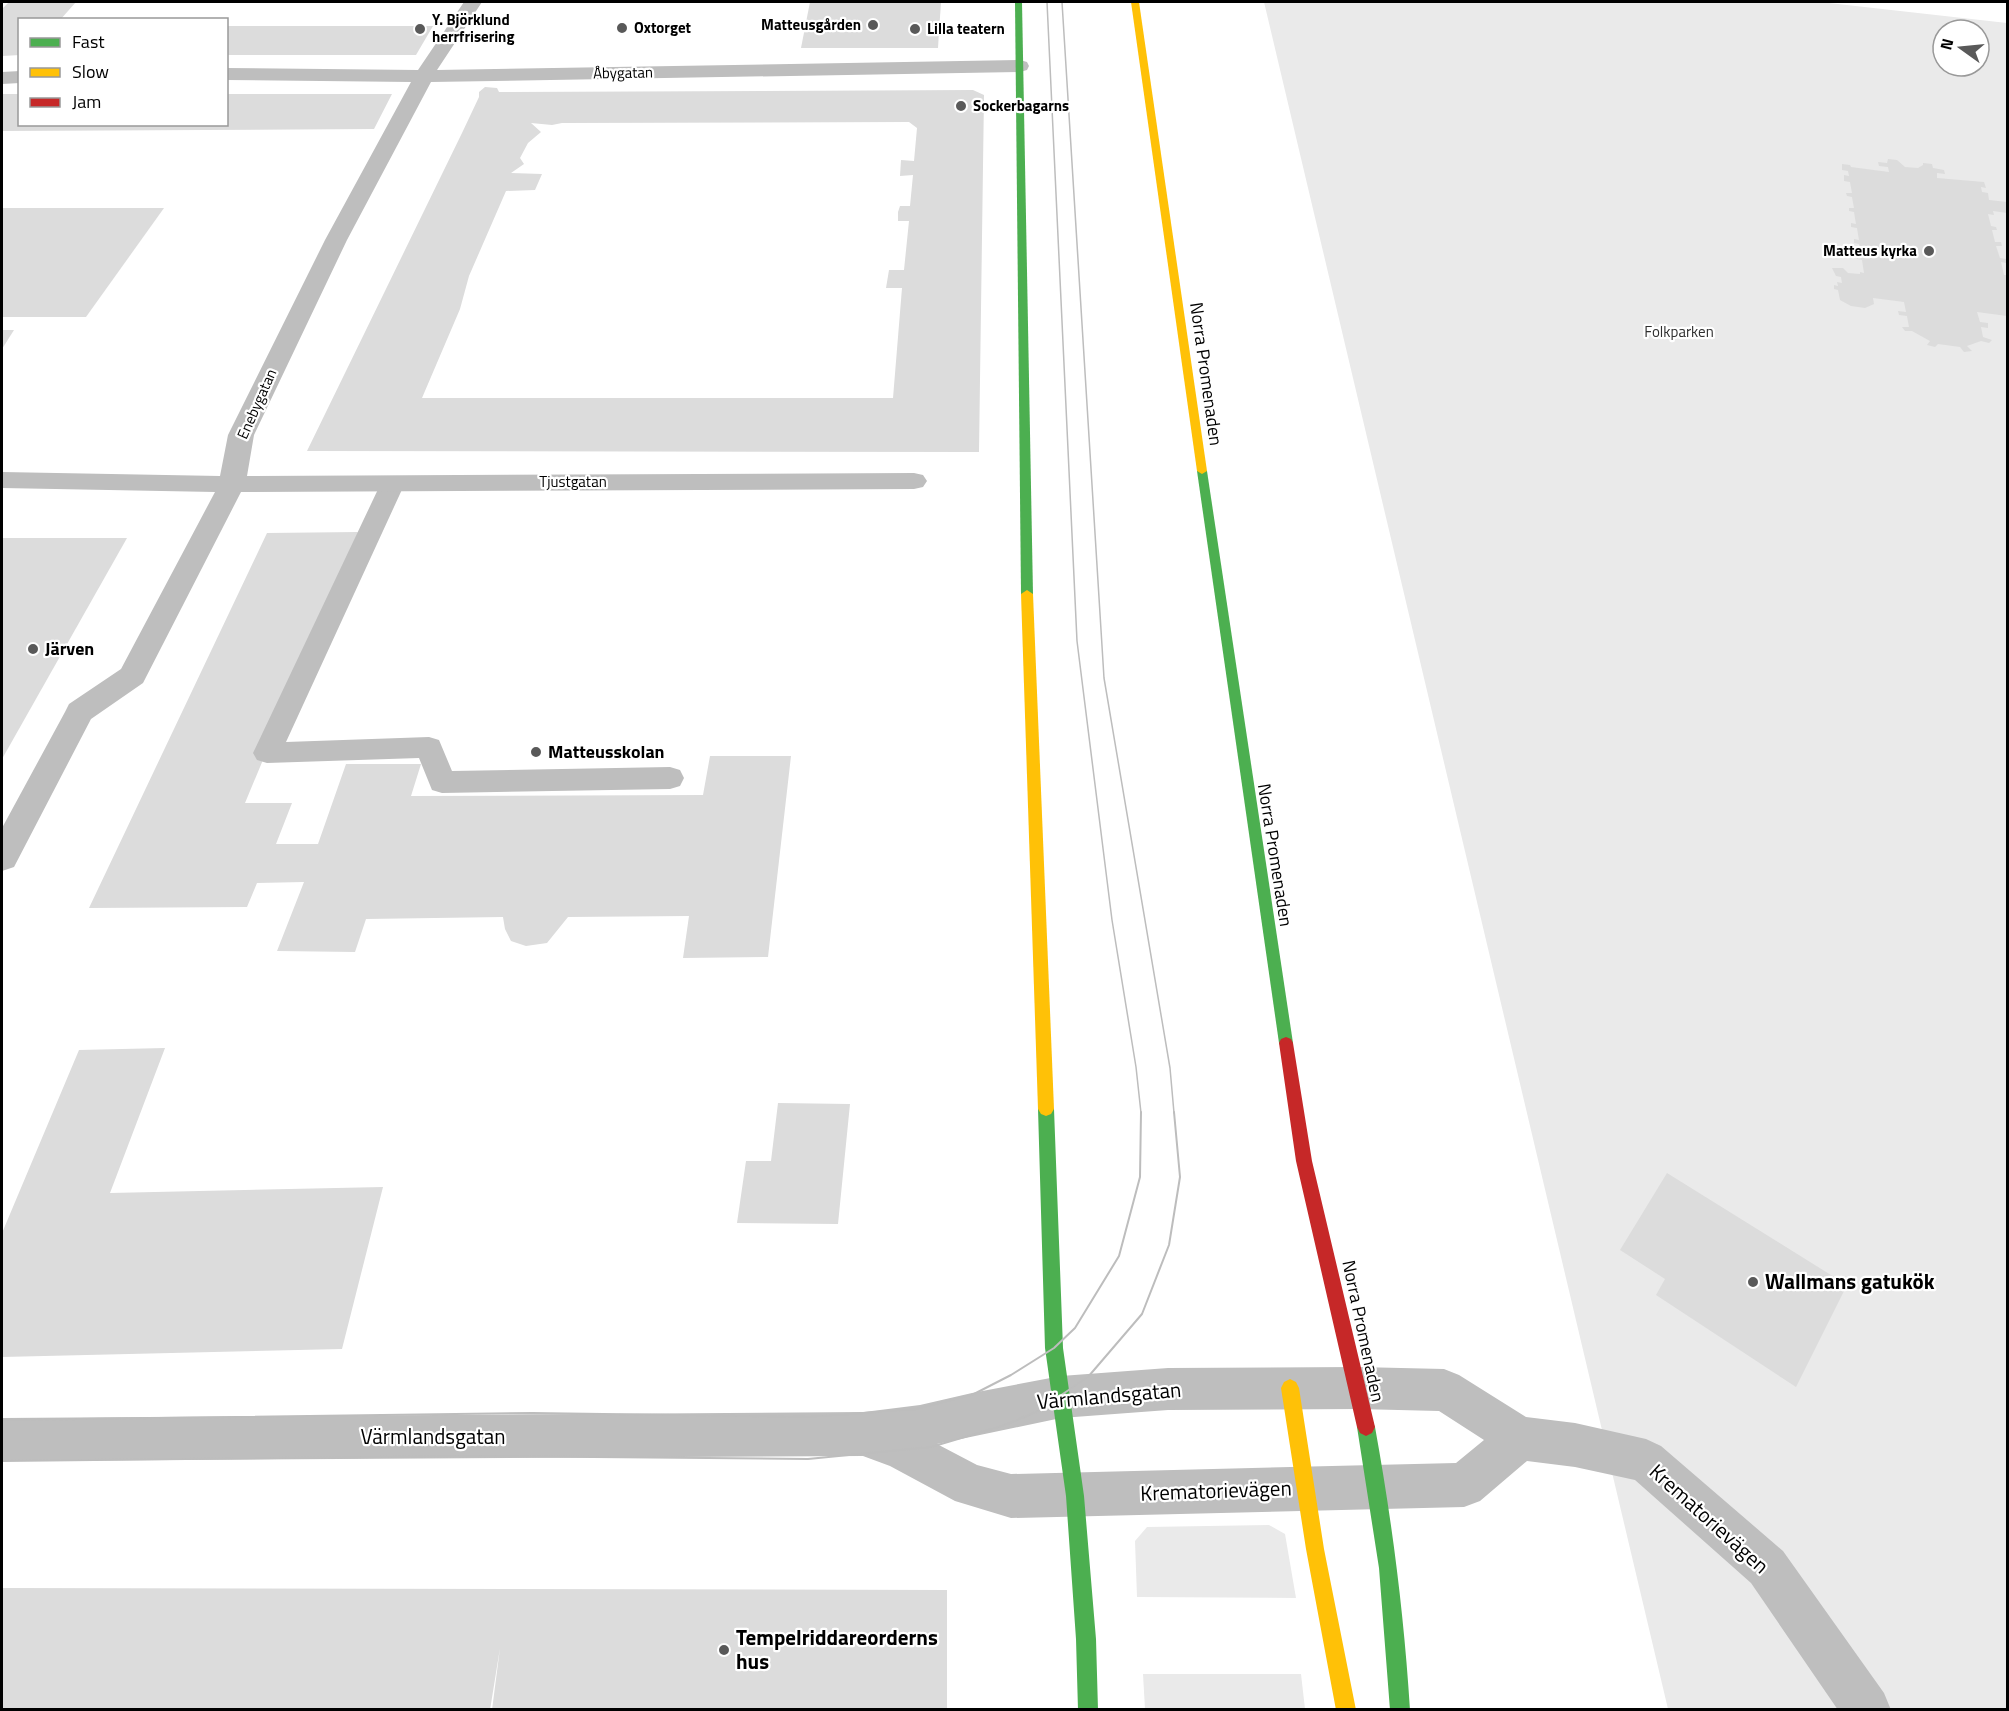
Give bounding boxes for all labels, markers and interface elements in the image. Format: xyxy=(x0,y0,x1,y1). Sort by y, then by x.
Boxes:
place label: Y. Björklund herrfrisering xyxy=(432,8,514,48)
place label: Matteusgården xyxy=(761,13,861,36)
place label: Oxtorget xyxy=(634,16,692,39)
place label: Lilla teatern xyxy=(927,17,1005,40)
legend xyxy=(18,18,228,126)
marker: Matteusgården xyxy=(866,18,880,32)
north arrow xyxy=(1931,18,1991,78)
marker: Oxtorget xyxy=(615,21,629,35)
marker: Y. Björklund herrfrisering xyxy=(413,22,427,36)
marker: Lilla teatern xyxy=(908,22,922,36)
text: Fast xyxy=(72,28,105,55)
text: N xyxy=(1933,36,1960,53)
text: Slow xyxy=(72,58,109,85)
street label: Åbygatan xyxy=(593,60,653,85)
text: Jam xyxy=(72,88,101,115)
place label: Sockerbagarns xyxy=(973,94,1069,117)
marker: Sockerbagarns xyxy=(954,99,968,113)
place label: Matteus kyrka xyxy=(1823,239,1917,262)
marker: Matteus kyrka xyxy=(1922,244,1936,258)
street label: Norra Promenaden xyxy=(1183,301,1230,447)
park label: Folkparken xyxy=(1644,320,1714,343)
street label: Enebygatan xyxy=(231,365,282,443)
street label: Tjustgatan xyxy=(539,470,607,493)
place label: Järven xyxy=(45,635,94,662)
marker: Järven xyxy=(26,642,40,656)
place label: Matteusskolan xyxy=(548,738,665,765)
marker: Matteusskolan xyxy=(529,745,543,759)
street label: Norra Promenaden xyxy=(1251,782,1300,928)
street label: Norra Promenaden xyxy=(1335,1257,1392,1404)
place label: Wallmans gatukök xyxy=(1765,1265,1935,1297)
marker: Wallmans gatukök xyxy=(1746,1275,1760,1289)
street label: Värmlandsgatan xyxy=(1035,1373,1182,1417)
street label: Värmlandsgatan xyxy=(361,1420,505,1452)
street label: Krematorievägen xyxy=(1643,1456,1777,1581)
street label: Krematorievägen xyxy=(1140,1471,1292,1509)
place label: Tempelriddareorderns hus xyxy=(736,1621,938,1677)
marker: Tempelriddareorderns hus xyxy=(717,1643,731,1657)

